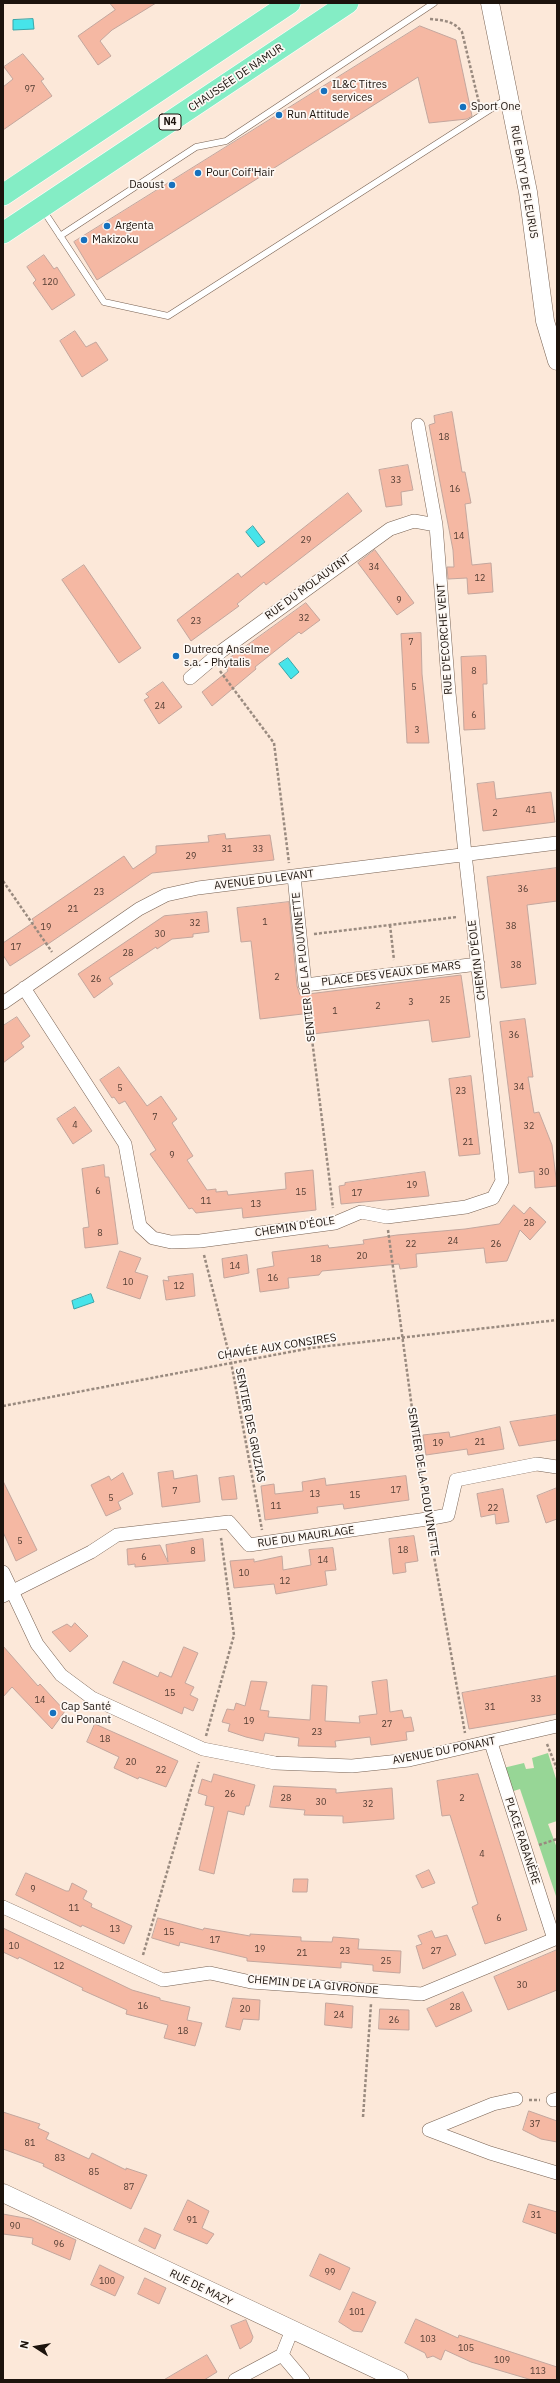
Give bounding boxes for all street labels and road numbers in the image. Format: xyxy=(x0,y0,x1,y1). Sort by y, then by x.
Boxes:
street label: CHAUSSÉE DE NAMUR xyxy=(186,41,286,115)
road number: N4 xyxy=(159,114,181,130)
street label: RUE BATY DE FLEURUS xyxy=(508,124,540,240)
street label: RUE DU MOLAUVINT xyxy=(263,551,353,623)
street label: RUE D'ECORCHE VENT xyxy=(435,583,455,695)
street label: AVENUE DU LEVANT xyxy=(213,867,315,893)
street label: SENTIER DE LA PLOUVINETTE xyxy=(290,891,318,1043)
street label: CHEMIN D'ÉOLE xyxy=(466,919,488,1001)
street label: PLACE DES VEAUX DE MARS xyxy=(320,959,462,989)
street label: CHEMIN D'ÉOLE xyxy=(254,1214,336,1240)
street label: CHAVÉE AUX CONSIRES xyxy=(217,1331,337,1363)
street label: SENTIER DES GRUZIAS xyxy=(232,1367,268,1483)
street label: SENTIER DE LA PLOUVINETTE xyxy=(405,1407,441,1557)
street label: RUE DU MAURLAGE xyxy=(257,1524,355,1550)
street label: AVENUE DU PONANT xyxy=(391,1735,497,1767)
street label: PLACE RABANÈRE xyxy=(502,1796,542,1886)
street label: CHEMIN DE LA GIVRONDE xyxy=(247,1973,379,1997)
street label: RUE DE MAZY xyxy=(167,2267,235,2309)

